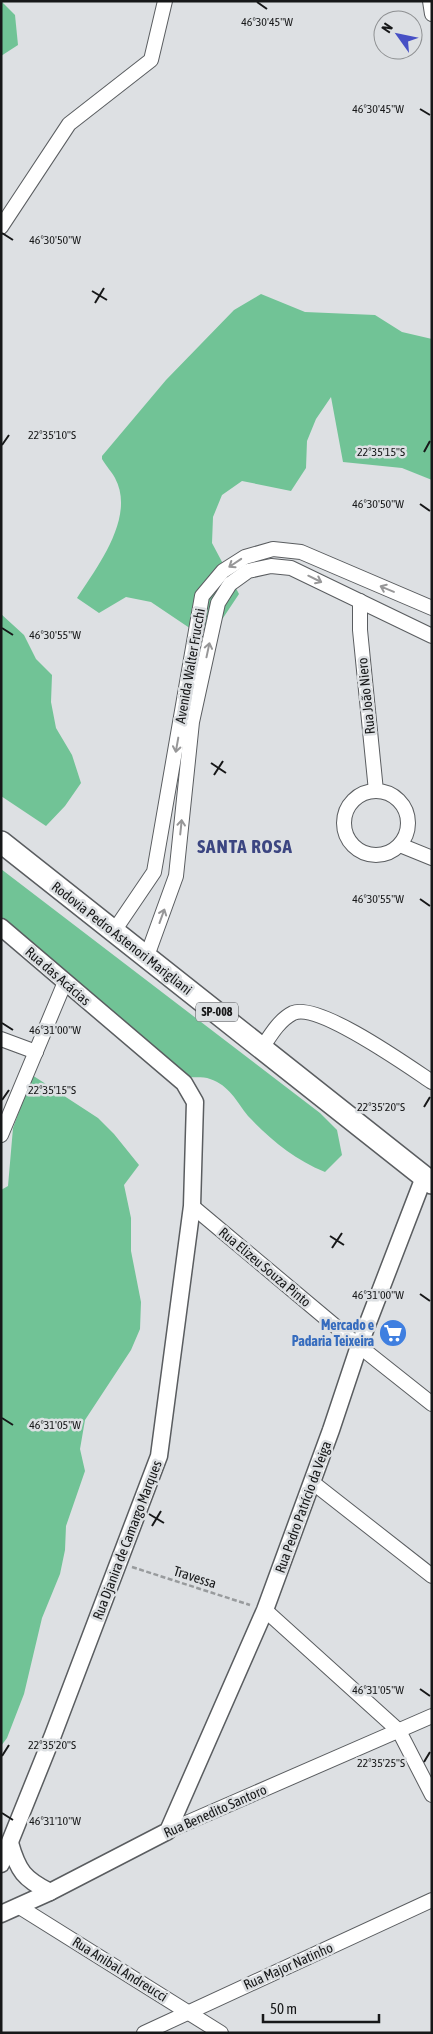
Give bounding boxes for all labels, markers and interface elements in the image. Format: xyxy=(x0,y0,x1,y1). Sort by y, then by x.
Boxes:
north arrow xyxy=(373,10,423,60)
text: 46°30'45"W xyxy=(241,15,293,29)
text: N xyxy=(378,20,396,36)
text: 46°30'45"W xyxy=(352,102,404,116)
text: 46°30'50"W xyxy=(29,233,81,247)
text: 22°35'10"S xyxy=(28,428,76,442)
text: 22°35'15"S xyxy=(357,445,405,459)
text: 46°30'50"W xyxy=(352,497,404,511)
one-way arrow xyxy=(228,558,242,569)
one-way arrow xyxy=(307,574,322,584)
one-way arrow xyxy=(380,583,395,593)
street label: Avenida Walter Frucchi xyxy=(172,607,208,725)
text: 46°30'55"W xyxy=(29,628,81,642)
one-way arrow xyxy=(203,642,213,658)
street label: Rua João Niero xyxy=(354,657,378,735)
one-way arrow xyxy=(171,736,181,752)
one-way arrow xyxy=(176,820,186,836)
district label: SANTA ROSA xyxy=(197,835,293,857)
street label: Rodovia Pedro Astenori Marigliani xyxy=(49,878,195,998)
text: 46°30'55"W xyxy=(352,892,404,906)
one-way arrow xyxy=(157,908,167,924)
street label: Rua das Acácias xyxy=(22,944,94,1009)
road number: SP-008 xyxy=(196,1002,238,1022)
text: 46°31'00"W xyxy=(29,1023,81,1037)
text: 22°35'15"S xyxy=(28,1083,76,1097)
text: 22°35'20"S xyxy=(357,1100,405,1114)
street label: Rua Elizeu Souza Pinto xyxy=(216,1224,314,1310)
text: 46°31'00"W xyxy=(352,1288,404,1302)
place label: Mercado e Padaria Teixeira xyxy=(292,1317,374,1349)
supermarket icon: Mercado e Padaria Teixeira xyxy=(378,1318,408,1348)
text: 46°31'05"W xyxy=(29,1418,81,1432)
street label: Rua Pedro Patrício da Veiga xyxy=(272,1439,334,1575)
street label: Rua Djanira de Camargo Marques xyxy=(89,1458,165,1622)
street label: Travessa xyxy=(172,1563,218,1591)
text: 46°31'05"W xyxy=(352,1683,404,1697)
text: 22°35'20"S xyxy=(28,1738,76,1752)
text: 22°35'25"S xyxy=(357,1756,405,1770)
street label: Rua Benedito Santoro xyxy=(161,1781,269,1841)
text: 46°31'10"W xyxy=(29,1814,81,1828)
street label: Rua Anibal Andreucci xyxy=(70,1933,170,2005)
street label: Rua Major Natinho xyxy=(241,1939,335,1993)
scale bar xyxy=(263,1992,379,2024)
text: 50 m xyxy=(270,2000,297,2017)

